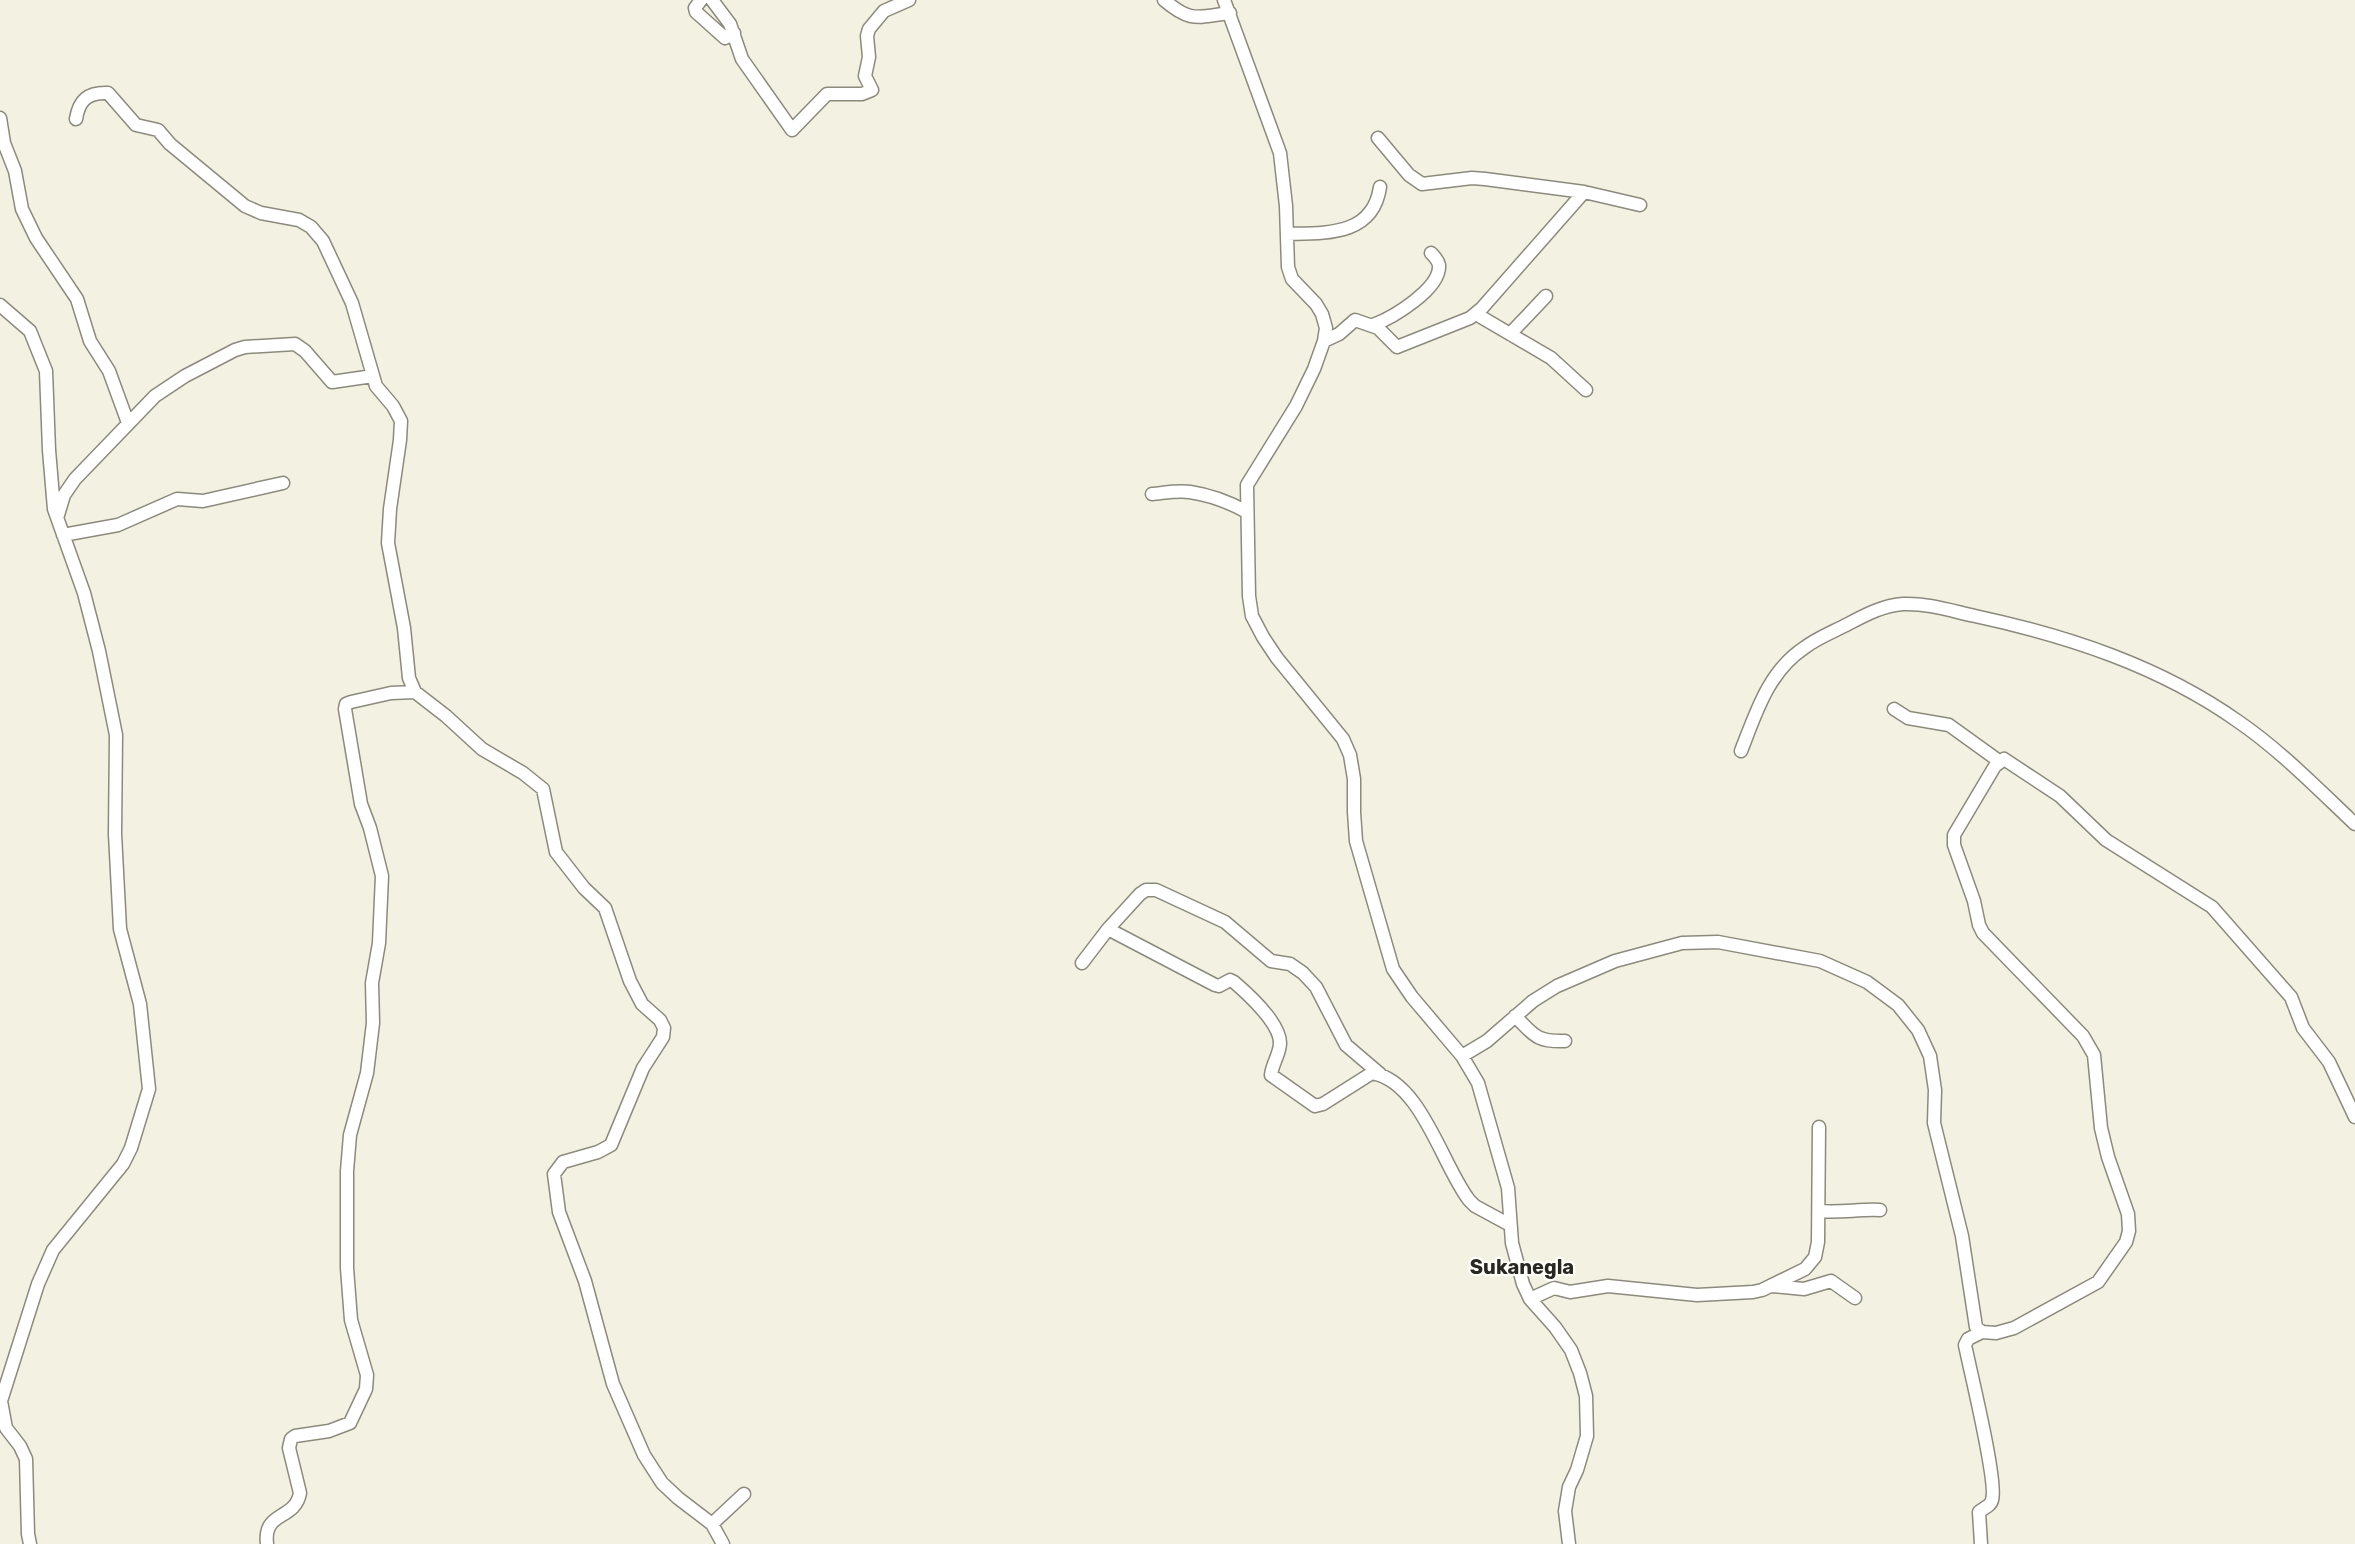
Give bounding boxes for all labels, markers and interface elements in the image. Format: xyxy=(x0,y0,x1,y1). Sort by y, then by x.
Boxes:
district label: Sukanegla xyxy=(1470,1255,1574,1279)

